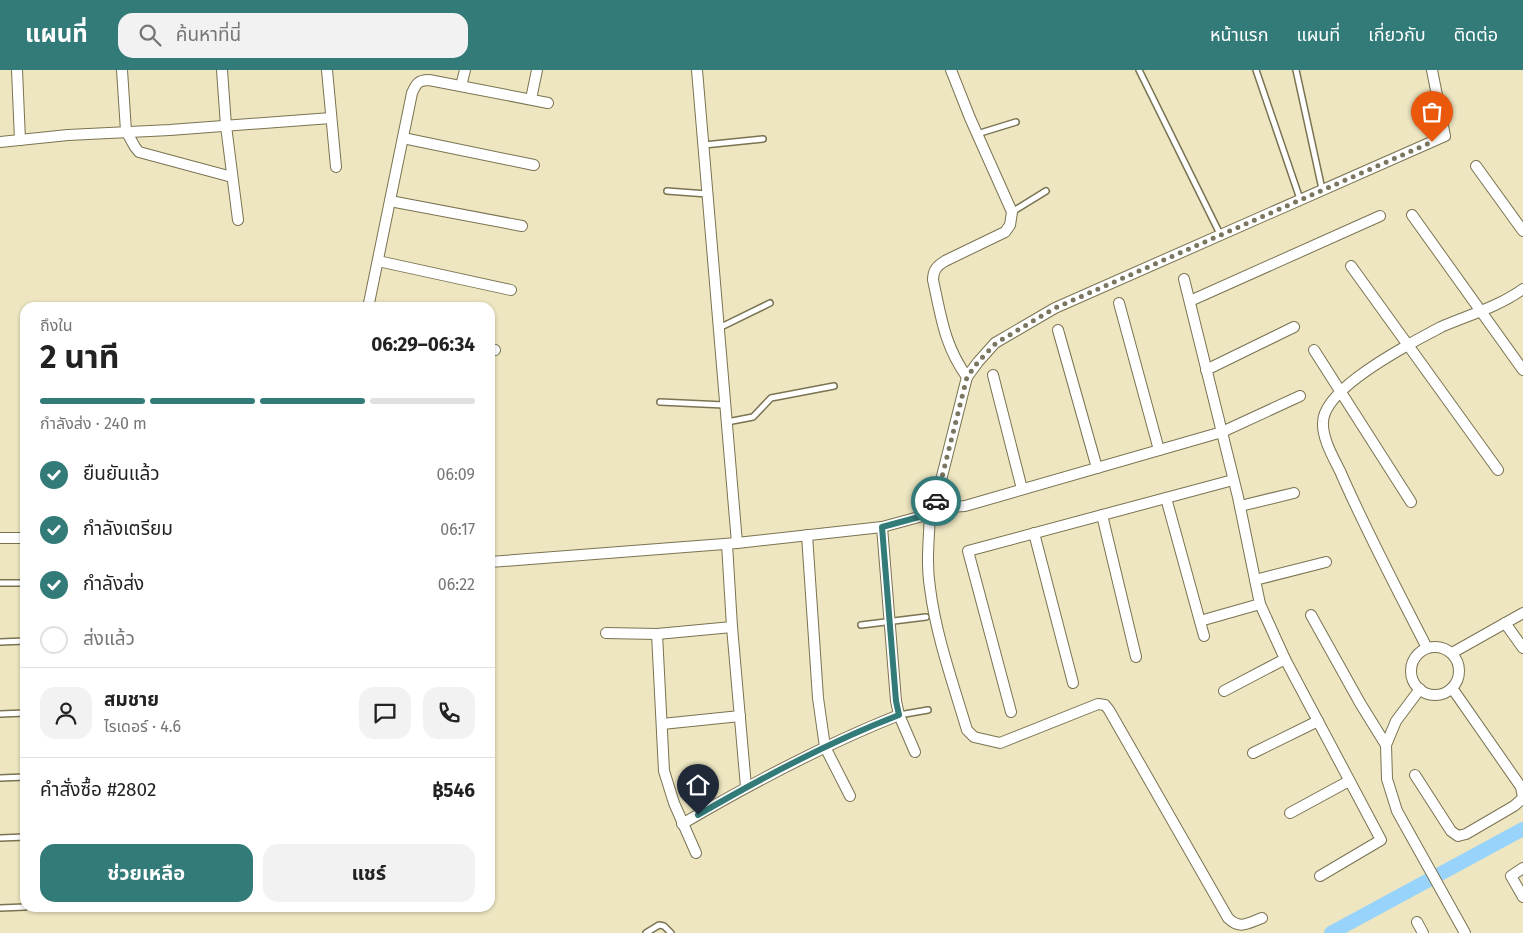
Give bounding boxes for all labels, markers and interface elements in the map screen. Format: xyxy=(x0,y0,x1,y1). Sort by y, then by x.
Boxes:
search box xyxy=(118,13,468,58)
text: แผนที่ xyxy=(25,20,88,48)
icon: search xyxy=(136,21,164,49)
text: ค้นหาที่นี่ xyxy=(176,23,241,46)
text: หน้าแรก xyxy=(1210,24,1268,46)
text: แผนที่ xyxy=(1296,24,1340,46)
text: เกี่ยวกับ xyxy=(1368,24,1426,46)
text: ติดต่อ xyxy=(1454,24,1498,46)
pin xyxy=(1411,91,1453,142)
icon: bag xyxy=(1418,98,1446,126)
text: ถึงใน xyxy=(40,316,73,335)
text: 06:29–06:34 xyxy=(371,333,475,356)
text: 2 นาที xyxy=(40,338,119,376)
text: กำลังส่ง · 240 m xyxy=(40,414,147,433)
icon: check xyxy=(40,461,68,489)
text: ยืนยันแล้ว xyxy=(83,462,160,485)
text: 06:09 xyxy=(437,465,475,484)
courier xyxy=(911,476,961,526)
icon: car xyxy=(922,487,950,515)
icon: check xyxy=(40,516,68,544)
text: กำลังเตรียม xyxy=(83,517,173,540)
text: 06:17 xyxy=(440,520,475,539)
icon: check xyxy=(40,571,68,599)
text: กำลังส่ง xyxy=(83,572,144,595)
text: 06:22 xyxy=(438,575,475,594)
text: ส่งแล้ว xyxy=(83,627,135,650)
button: person xyxy=(40,687,92,739)
button: chat xyxy=(359,687,411,739)
button: phone xyxy=(423,687,475,739)
text: สมชาย xyxy=(104,688,159,711)
text: ไรเดอร์ · 4.6 xyxy=(104,717,181,736)
pin xyxy=(677,764,719,815)
icon: home xyxy=(684,771,712,799)
text: คำสั่งซื้อ #2802 xyxy=(40,778,156,801)
text: ฿546 xyxy=(432,779,475,802)
button: ช่วยเหลือ xyxy=(40,844,253,902)
button: แชร์ xyxy=(263,844,475,902)

